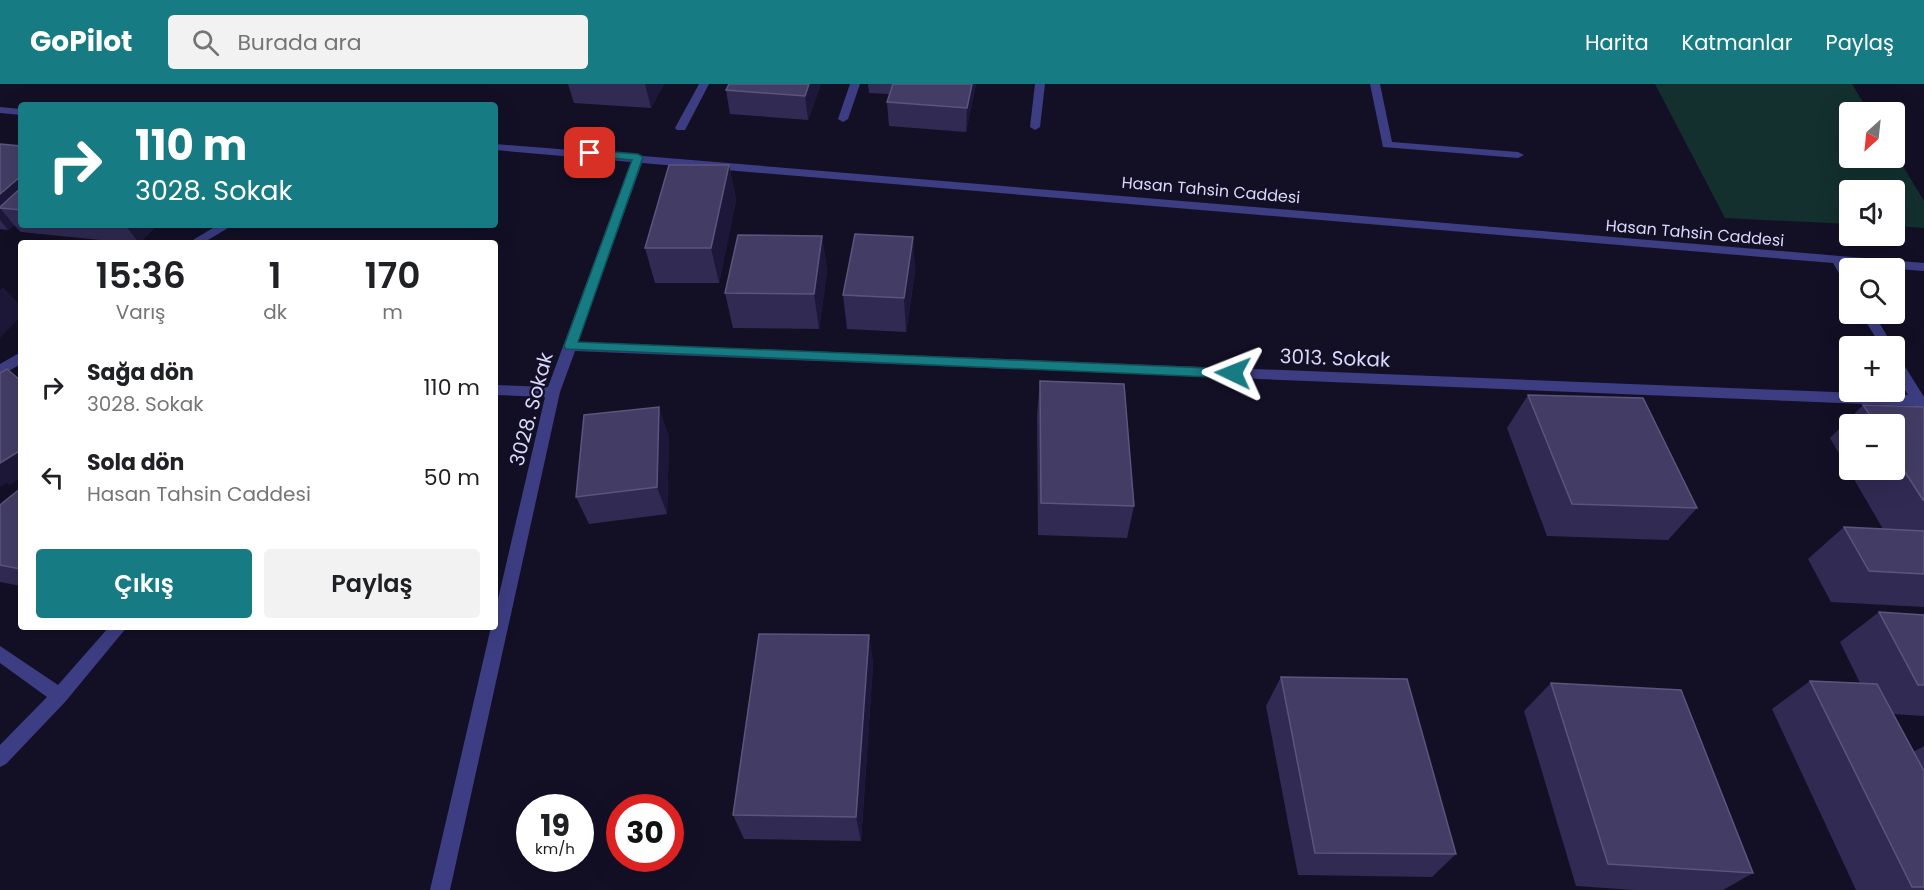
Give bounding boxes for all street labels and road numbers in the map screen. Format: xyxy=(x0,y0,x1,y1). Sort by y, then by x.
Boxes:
street label: Hasan Tahsin Caddesi xyxy=(1121,171,1301,209)
street label: Hasan Tahsin Caddesi xyxy=(1605,214,1785,252)
street label: 3013. Sokak xyxy=(1279,342,1392,374)
street label: 3028. Sokak xyxy=(502,348,560,469)

